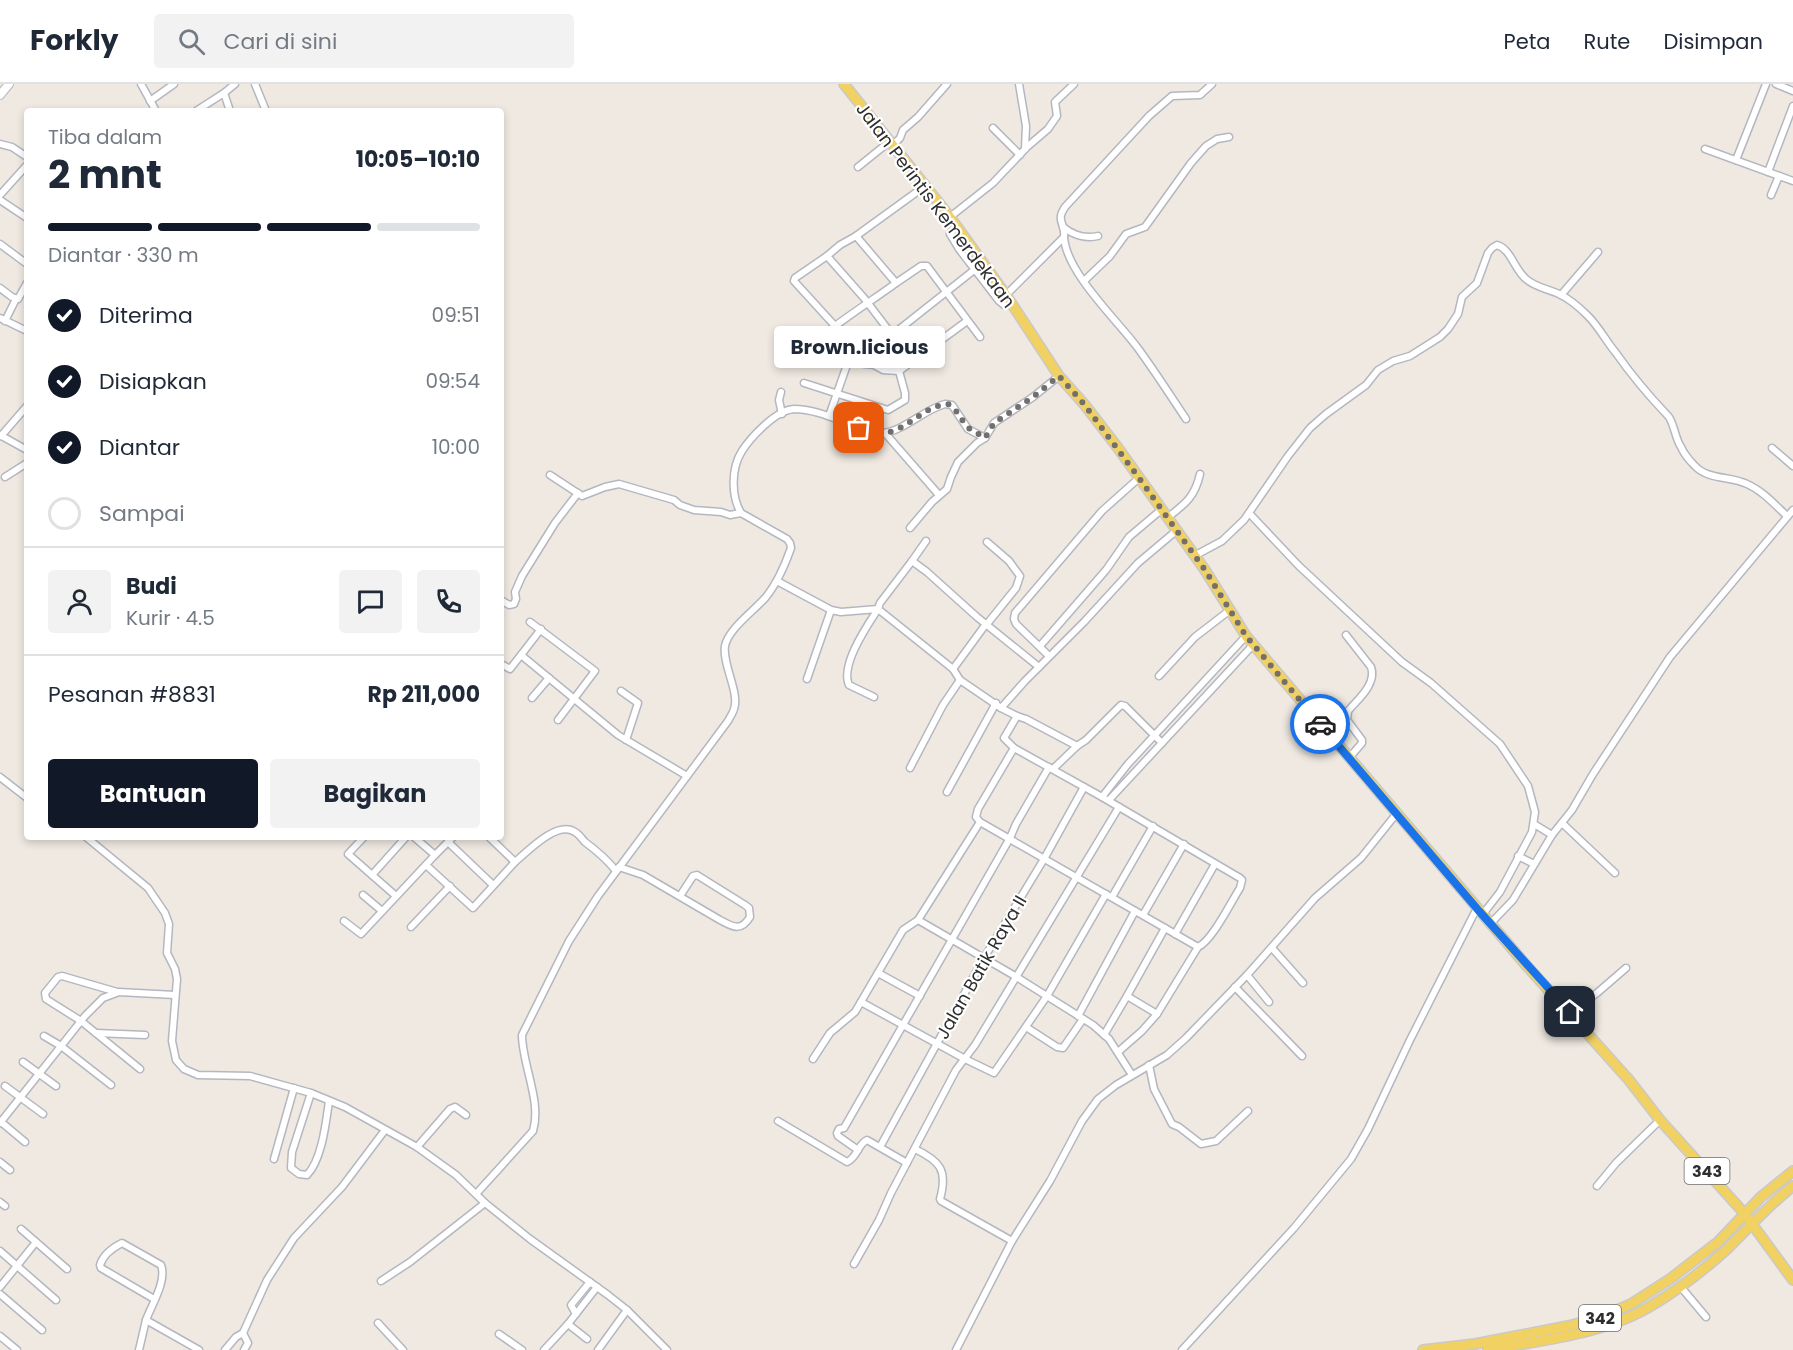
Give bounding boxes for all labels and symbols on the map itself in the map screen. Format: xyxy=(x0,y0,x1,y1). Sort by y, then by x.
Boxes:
street label: Jalan Perintis Kemerdekaan xyxy=(851,97,1021,313)
callout: Brown.licious xyxy=(774,326,944,368)
pin xyxy=(833,402,884,453)
courier xyxy=(1290,694,1350,754)
street label: Jalan Batik Raya II xyxy=(930,891,1032,1043)
pin xyxy=(1544,986,1595,1037)
road number: 343 xyxy=(1684,1158,1730,1184)
road number: 342 xyxy=(1579,1305,1621,1331)

